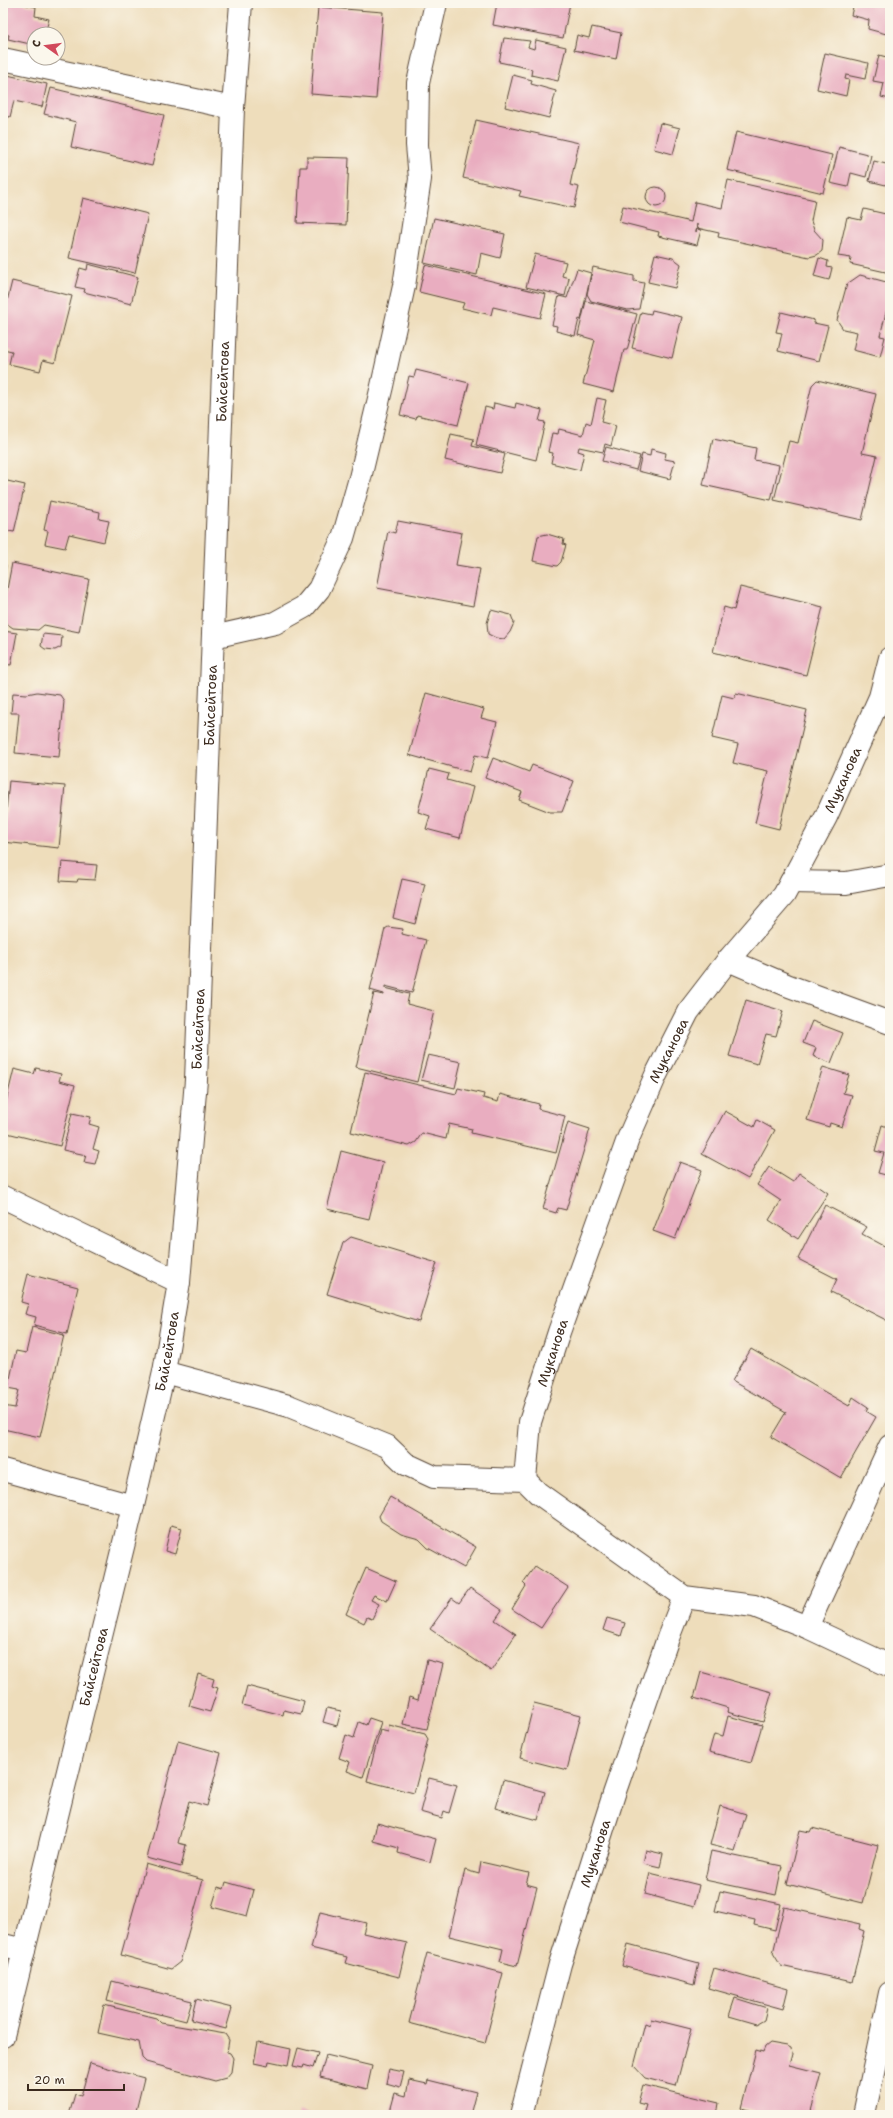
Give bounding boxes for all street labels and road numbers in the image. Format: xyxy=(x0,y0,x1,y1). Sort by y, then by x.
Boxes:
street label: Байсейтова xyxy=(212,340,233,423)
street label: Байсейтова xyxy=(200,664,221,746)
street label: Муканова xyxy=(820,744,866,816)
street label: Байсейтова xyxy=(187,988,208,1070)
street label: Муканова xyxy=(645,1015,693,1086)
street label: Байсейтова xyxy=(151,1310,183,1393)
street label: Муканова xyxy=(533,1316,572,1389)
street label: Байсейтова xyxy=(75,1625,112,1709)
street label: Муканова xyxy=(576,1817,614,1890)

